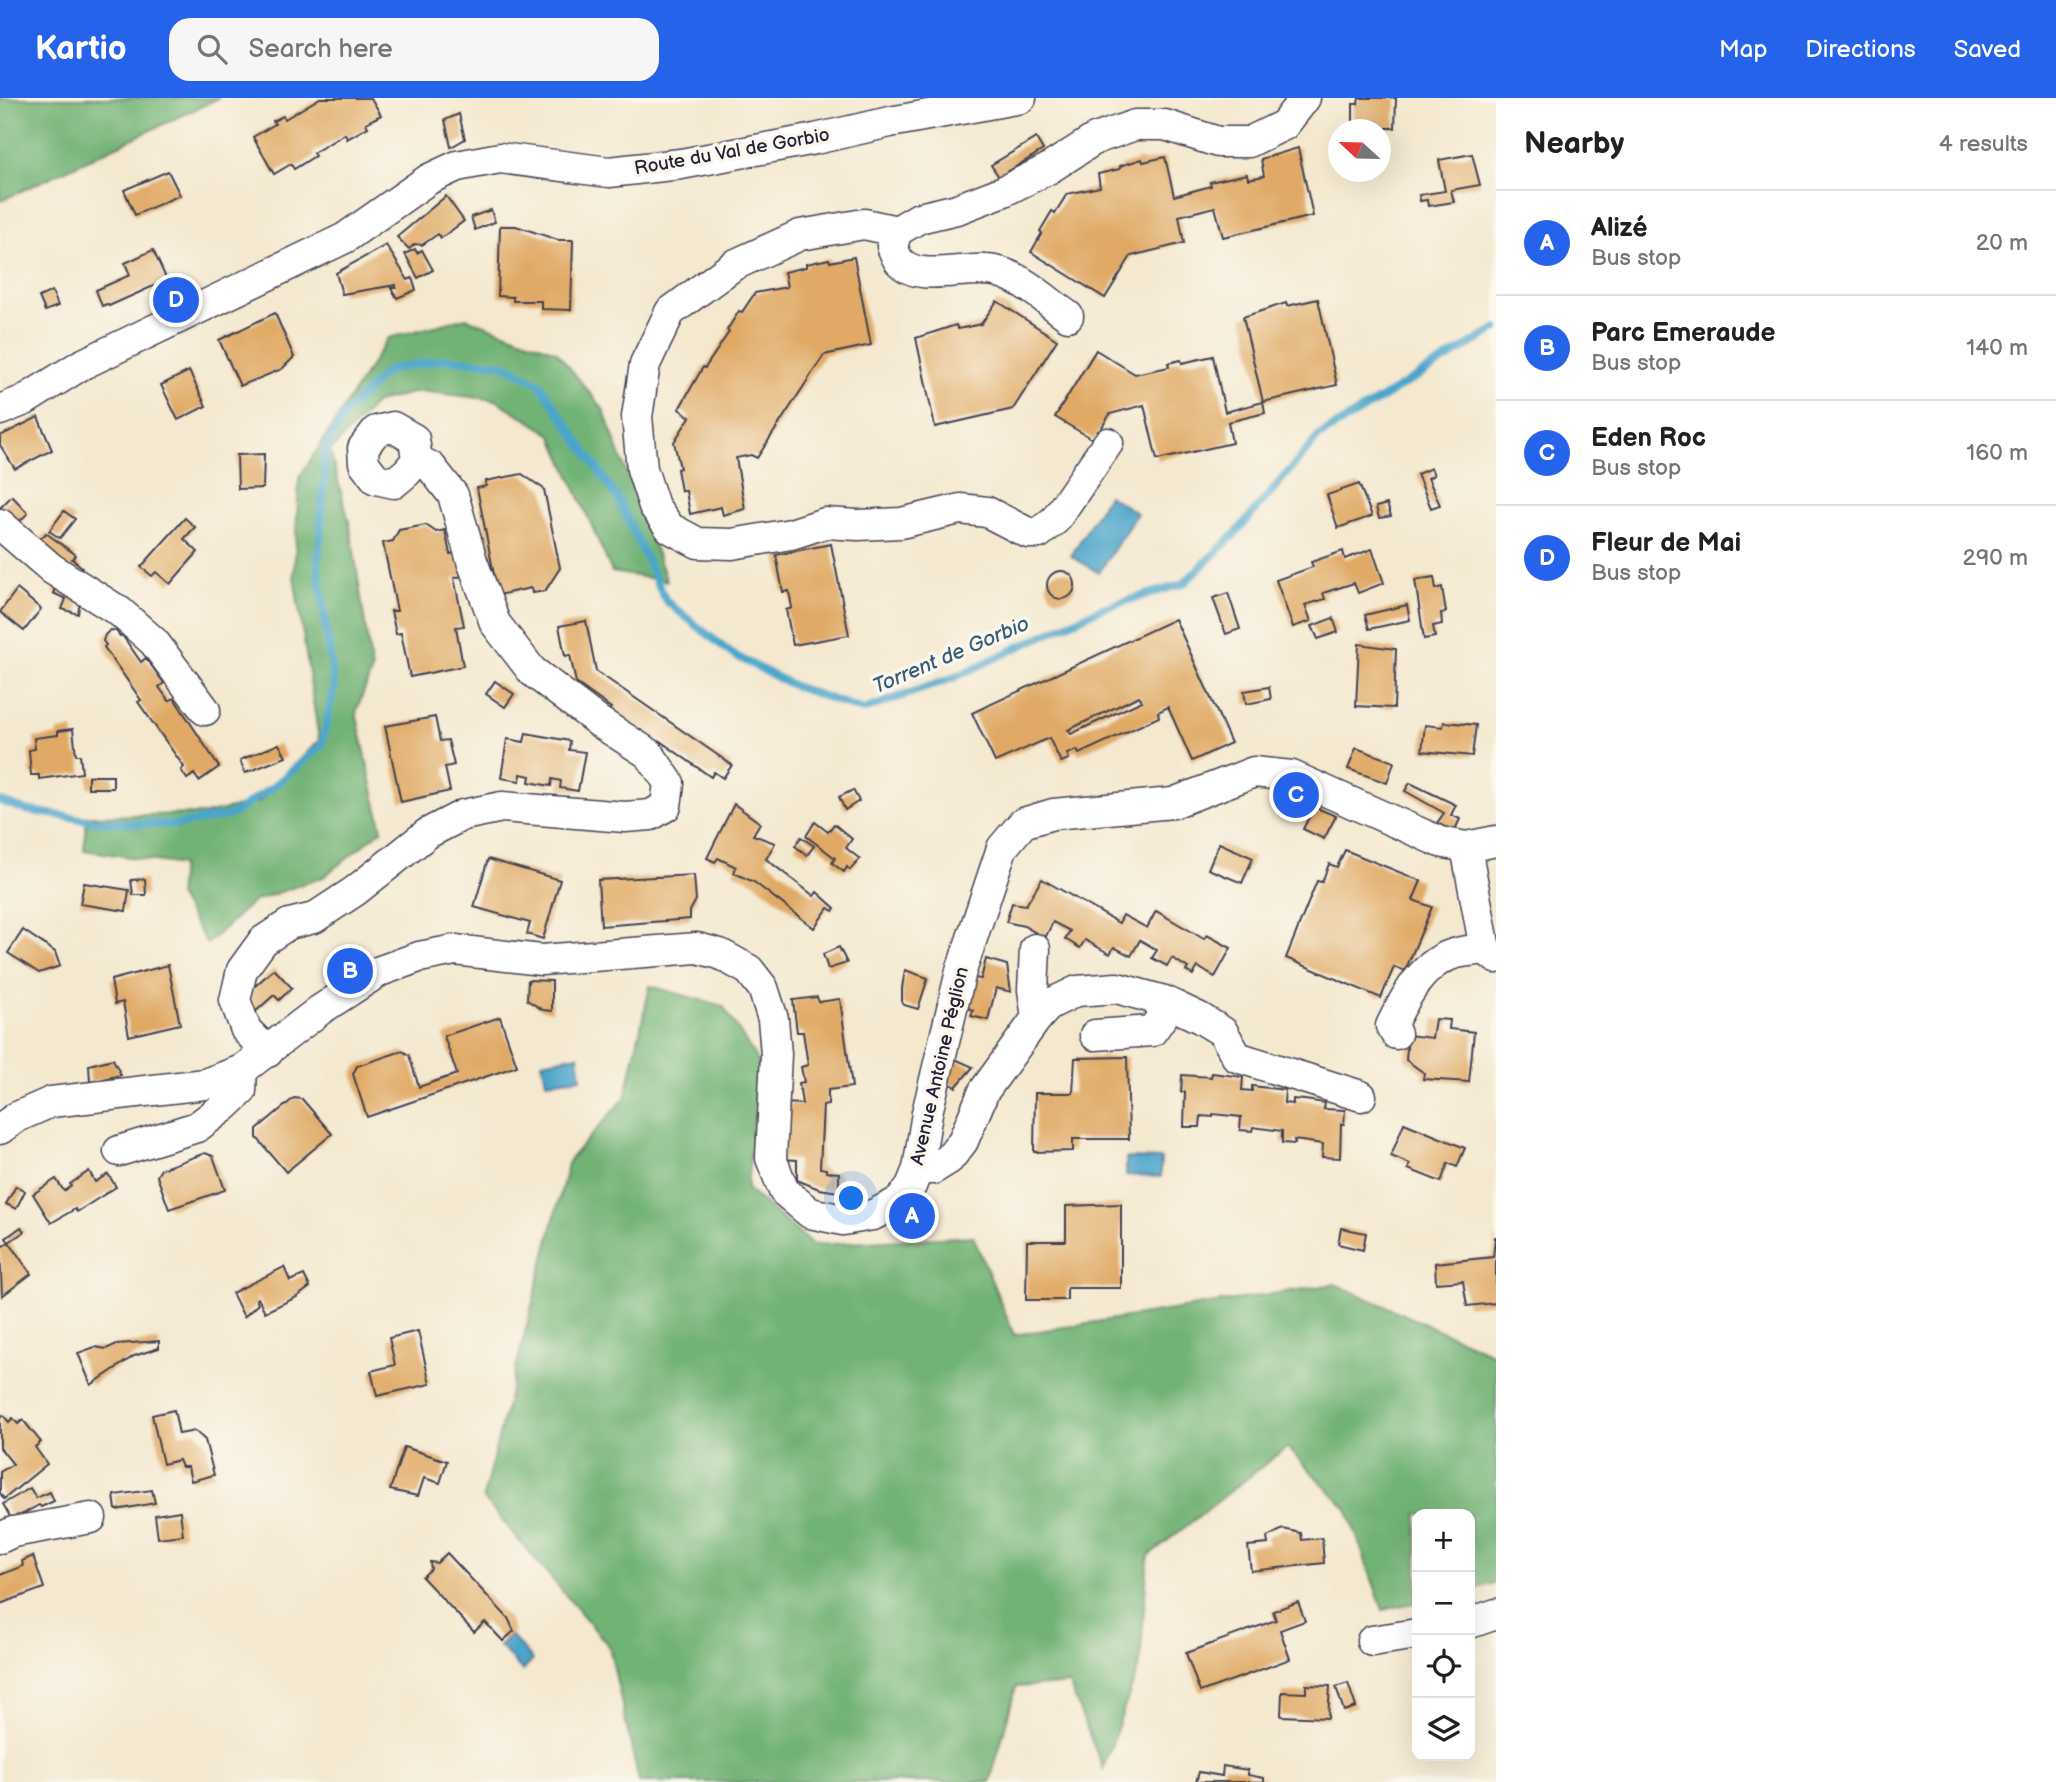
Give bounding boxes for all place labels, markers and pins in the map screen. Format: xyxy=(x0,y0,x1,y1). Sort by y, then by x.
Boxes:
pin: D xyxy=(153,274,199,326)
pin: C xyxy=(1273,769,1319,821)
pin: B xyxy=(327,945,373,997)
pin: A xyxy=(889,1190,935,1242)

